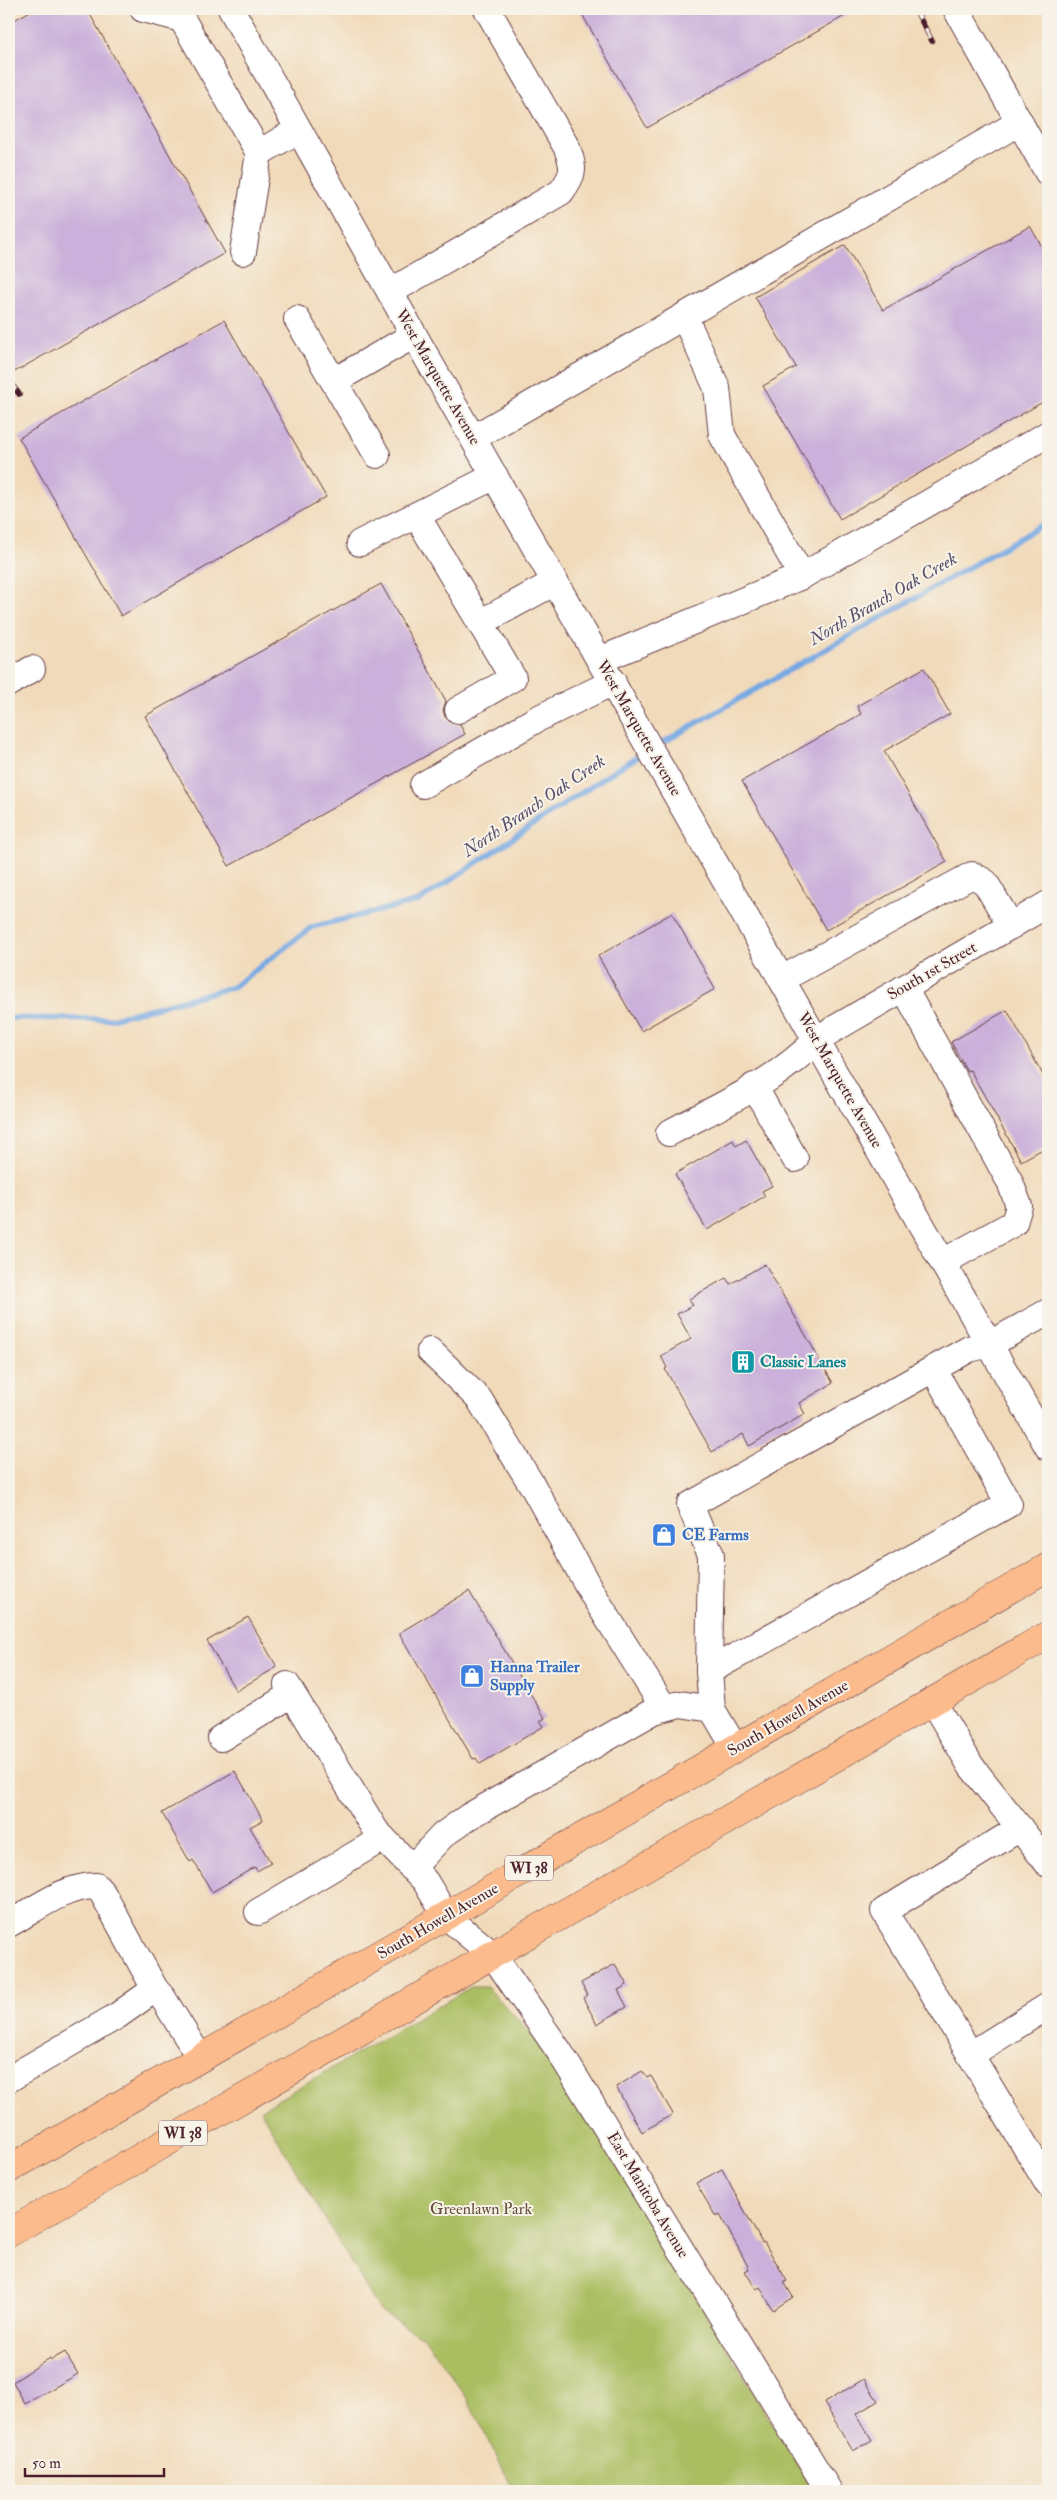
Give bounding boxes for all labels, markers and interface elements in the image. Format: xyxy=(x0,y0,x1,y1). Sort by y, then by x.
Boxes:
street label: West Marquette Avenue xyxy=(390,305,485,449)
water label: North Branch Oak Creek xyxy=(804,547,961,651)
street label: West Marquette Avenue xyxy=(591,656,686,800)
water label: North Branch Oak Creek xyxy=(458,750,610,863)
street label: South 1st Street xyxy=(884,937,980,1005)
street label: West Marquette Avenue xyxy=(792,1008,887,1152)
building icon: Classic Lanes xyxy=(730,1349,756,1375)
place label: Classic Lanes xyxy=(760,1352,846,1372)
shop icon: CE Farms xyxy=(651,1522,677,1548)
place label: CE Farms xyxy=(682,1525,749,1545)
place label: Hanna Trailer Supply xyxy=(490,1657,581,1696)
shop icon: Hanna Trailer Supply xyxy=(459,1663,485,1689)
street label: South Howell Avenue xyxy=(724,1675,852,1761)
road number: WI 38 xyxy=(505,1856,553,1880)
street label: South Howell Avenue xyxy=(374,1878,502,1964)
road number: WI 38 xyxy=(159,2120,207,2146)
street label: East Manitoba Avenue xyxy=(602,2128,694,2262)
park label: Greenlawn Park xyxy=(430,2199,532,2219)
scale bar xyxy=(25,2445,164,2477)
text: 50 m xyxy=(32,2454,61,2473)

